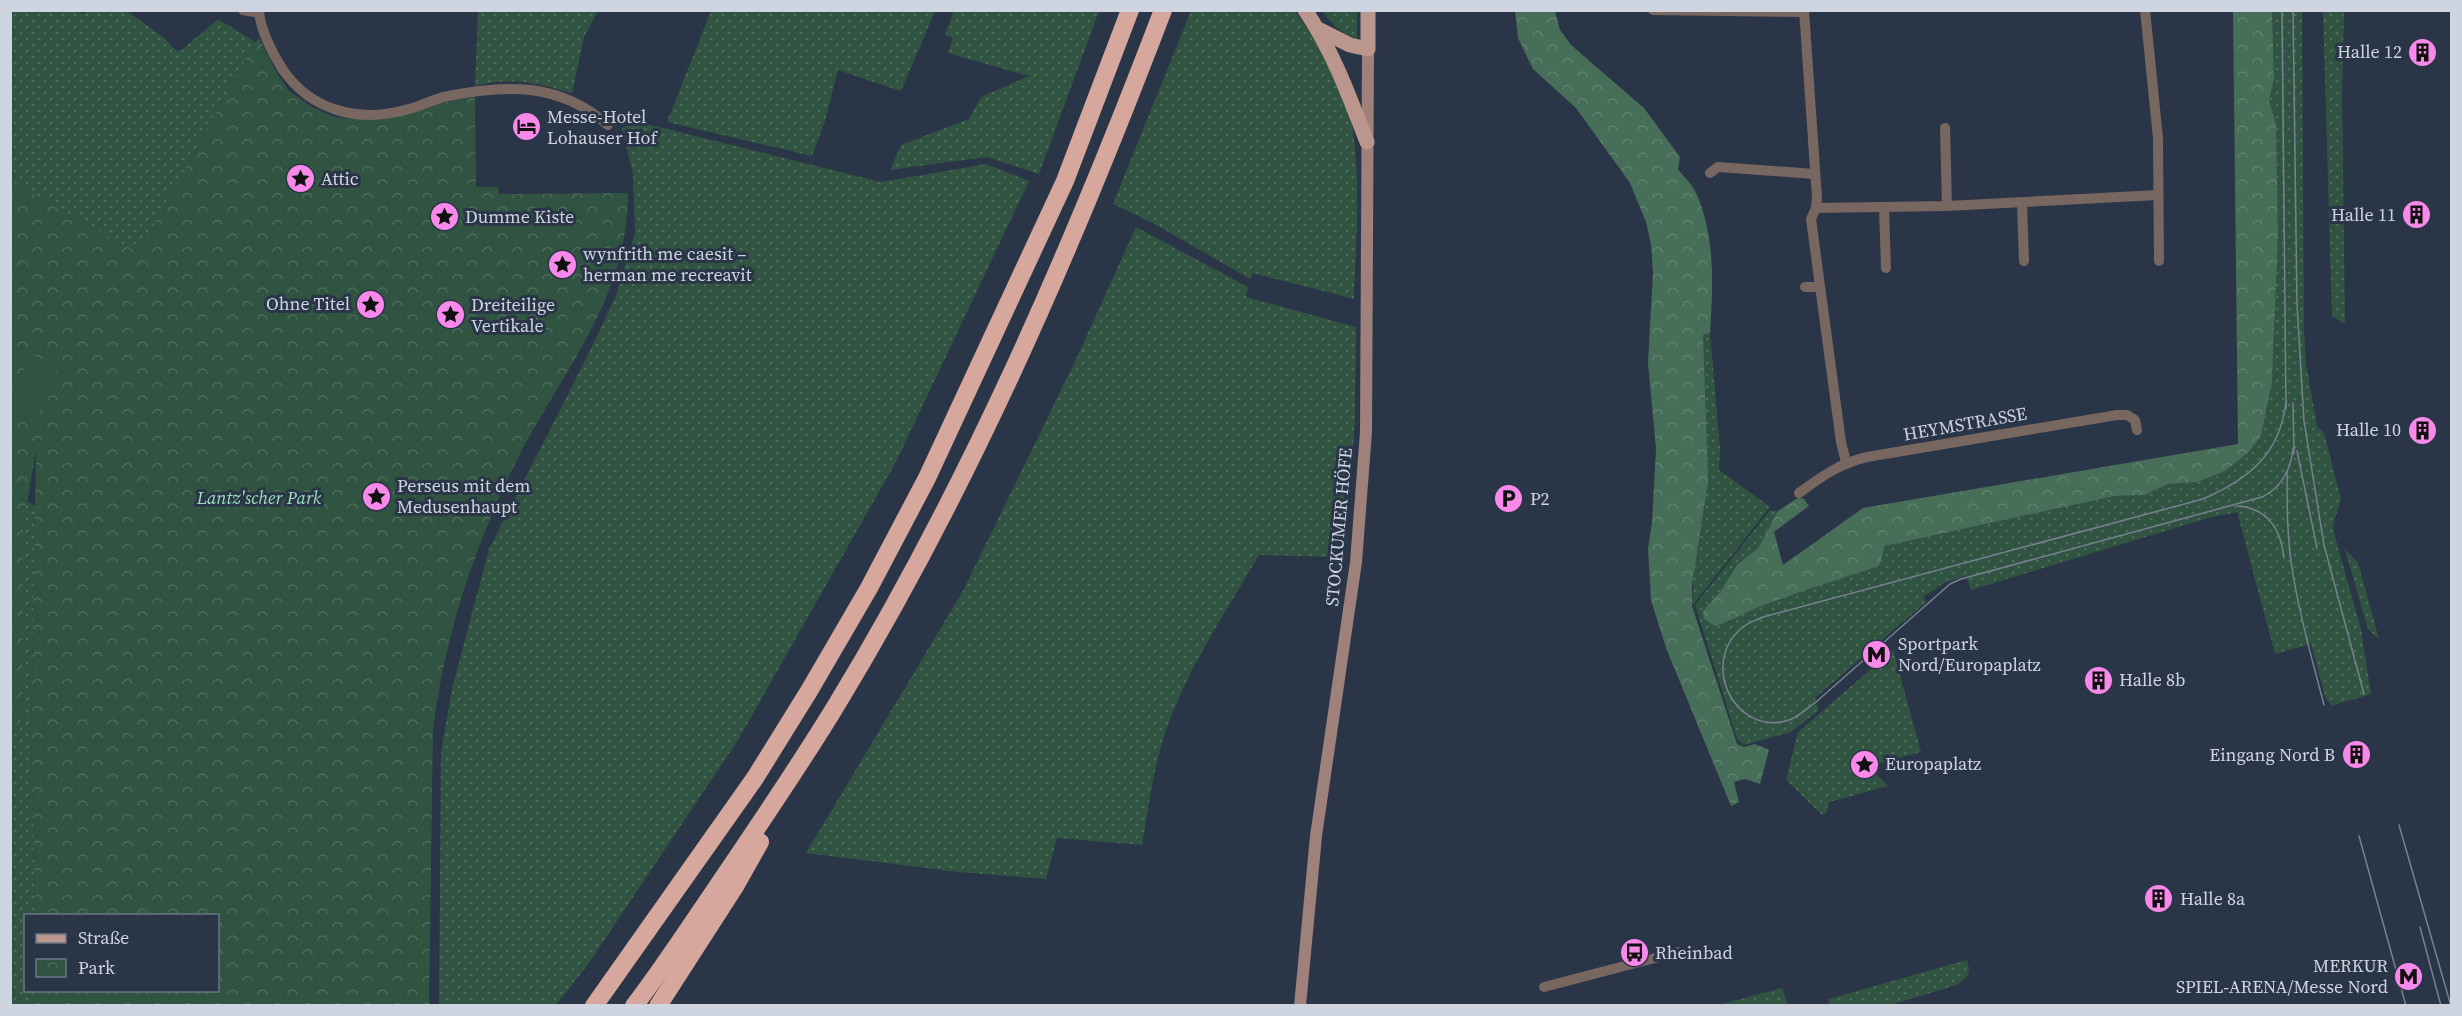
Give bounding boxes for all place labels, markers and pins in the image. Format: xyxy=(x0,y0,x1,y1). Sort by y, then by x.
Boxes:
building icon: Halle 12 xyxy=(2407,36,2439,68)
place label: Halle 12 xyxy=(2337,39,2402,64)
place label: Messe-Hotel Lohauser Hof xyxy=(547,104,658,150)
hotel icon: Messe-Hotel Lohauser Hof xyxy=(510,111,542,143)
place icon: Attic xyxy=(284,163,316,195)
place label: Attic xyxy=(321,166,359,191)
building icon: Halle 11 xyxy=(2401,199,2433,231)
place icon: Dumme Kiste xyxy=(428,201,460,233)
place label: Halle 11 xyxy=(2331,202,2396,227)
place label: Dumme Kiste xyxy=(465,204,574,229)
place label: wynfrith me caesit – herman me recreavit xyxy=(583,241,752,287)
place icon: wynfrith me caesit – herman me recreavit xyxy=(546,248,578,280)
place icon: Ohne Titel xyxy=(355,288,387,320)
place label: Ohne Titel xyxy=(266,291,350,316)
place label: Dreiteilige Vertikale xyxy=(471,292,555,338)
place icon: Dreiteilige Vertikale xyxy=(434,299,466,331)
building icon: Halle 10 xyxy=(2406,414,2438,446)
place label: Halle 10 xyxy=(2336,417,2401,442)
place label: Perseus mit dem Medusenhaupt xyxy=(397,473,531,519)
place icon: Perseus mit dem Medusenhaupt xyxy=(360,480,392,512)
parking icon: P2 xyxy=(1493,483,1525,515)
place label: P2 xyxy=(1530,486,1550,511)
place label: Sportpark Nord/Europaplatz xyxy=(1898,631,2041,677)
metro station icon: Sportpark Nord/Europaplatz xyxy=(1861,638,1893,670)
building icon: Halle 8b xyxy=(2082,664,2114,696)
place label: Halle 8b xyxy=(2119,667,2185,692)
building icon: Eingang Nord B xyxy=(2340,739,2372,771)
place label: Eingang Nord B xyxy=(2209,742,2335,767)
place icon: Europaplatz xyxy=(1848,748,1880,780)
place label: Europaplatz xyxy=(1885,751,1981,776)
building icon: Halle 8a xyxy=(2143,883,2175,915)
place label: Halle 8a xyxy=(2180,886,2246,911)
bus stop icon: Rheinbad xyxy=(1618,937,1650,969)
place label: Rheinbad xyxy=(1655,940,1733,965)
place label: MERKUR SPIEL-ARENA/Messe Nord xyxy=(2176,953,2388,999)
metro station icon: MERKUR SPIEL-ARENA/Messe Nord xyxy=(2393,960,2425,992)

